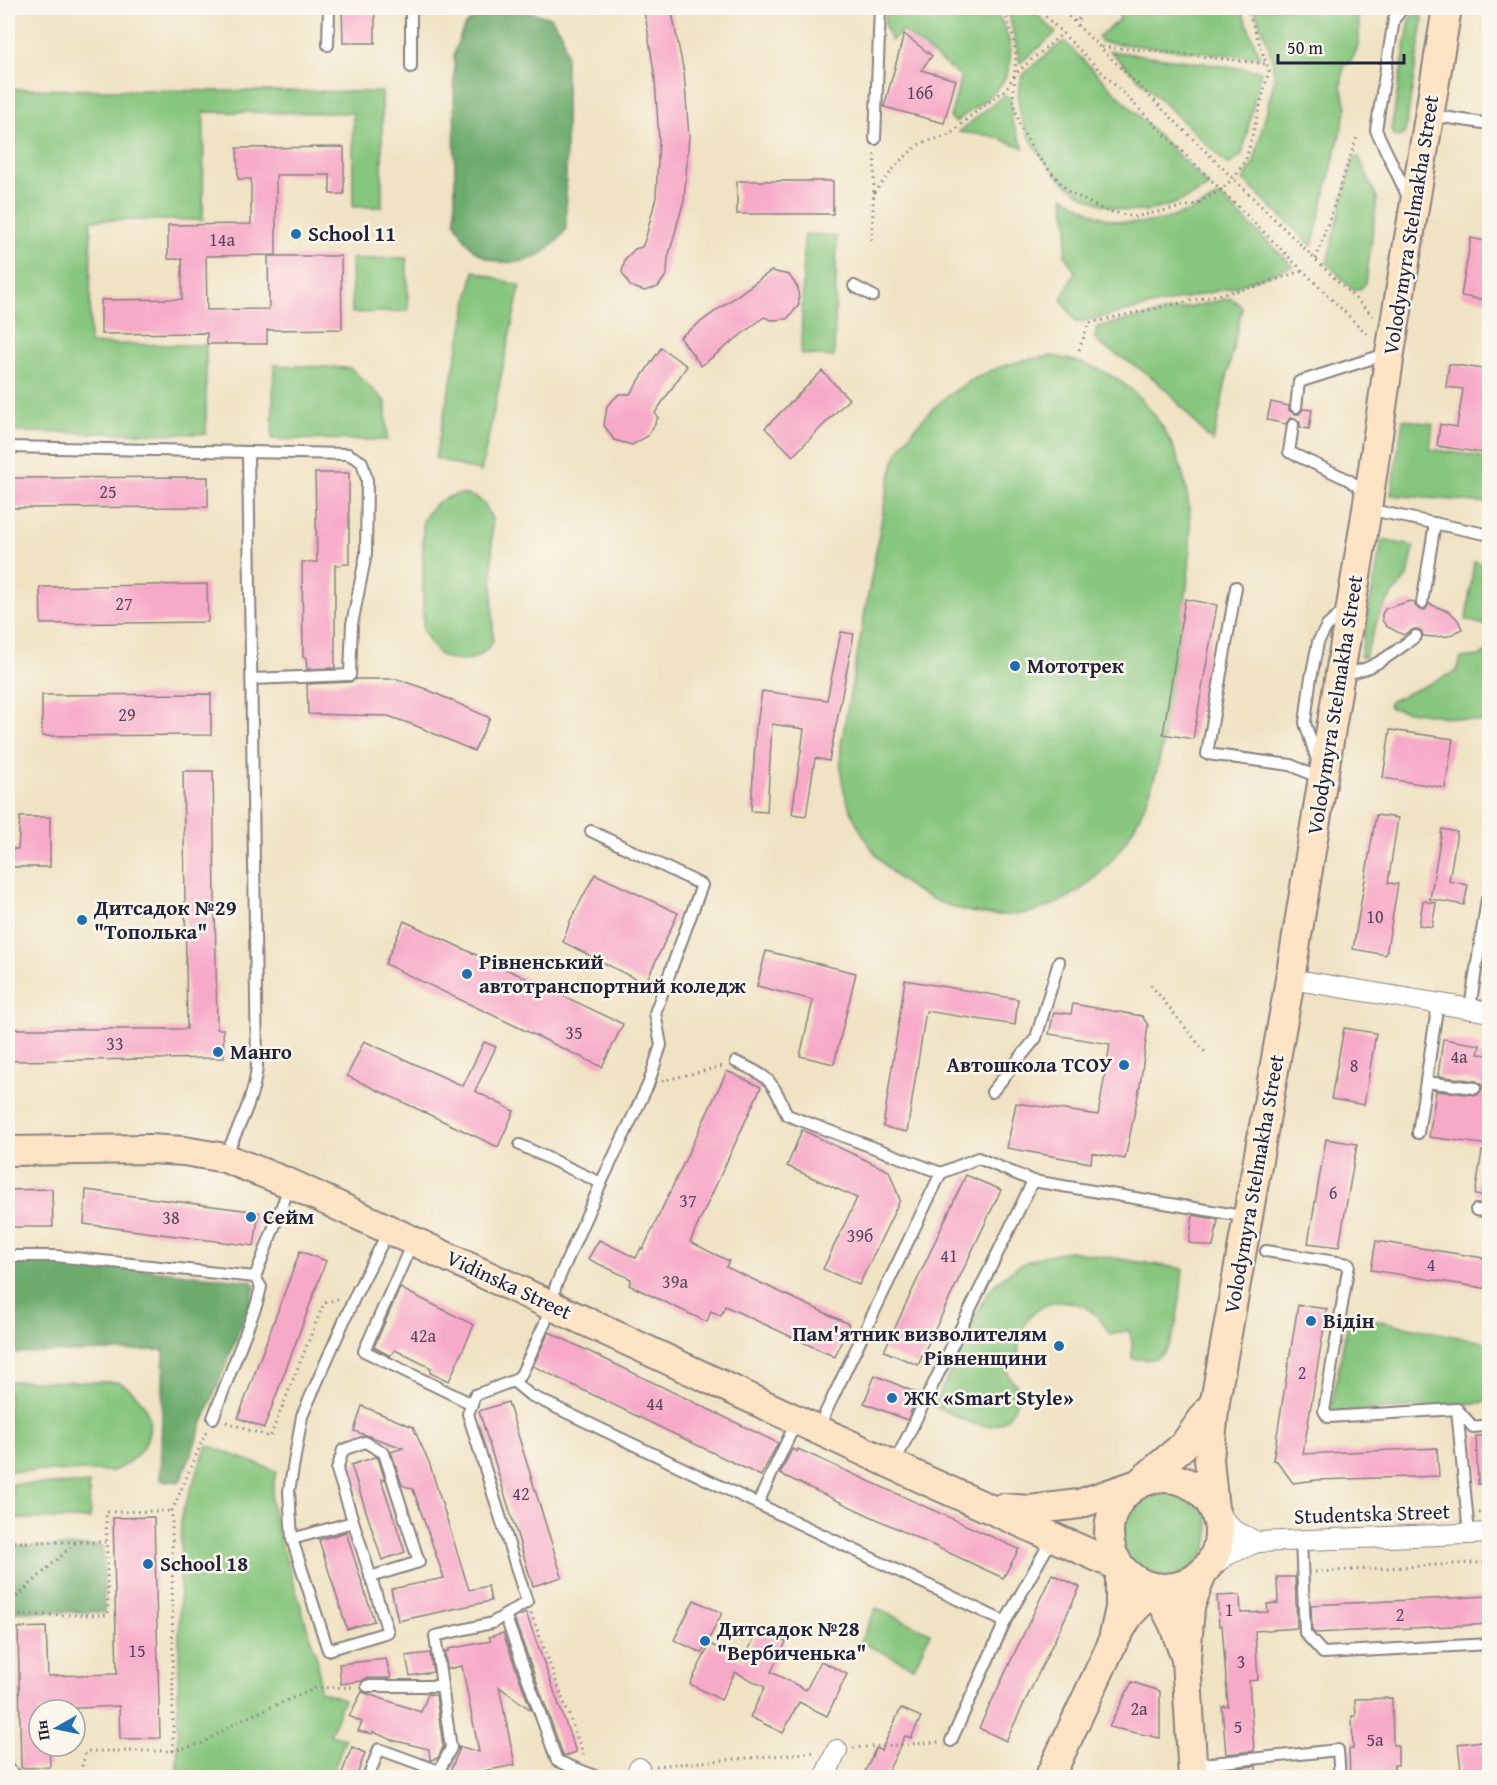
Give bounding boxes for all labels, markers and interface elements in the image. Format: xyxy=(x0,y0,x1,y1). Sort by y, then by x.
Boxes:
scale bar xyxy=(1278,27,1404,65)
text: 50 m xyxy=(1287,34,1323,61)
house number: 16б xyxy=(907,79,933,106)
street label: Volodymyra Stelmakha Street xyxy=(1375,92,1446,357)
place label: School 11 xyxy=(308,218,396,249)
house number: 14а xyxy=(209,226,235,253)
marker: School 11 xyxy=(289,227,303,241)
house number: 25 xyxy=(99,478,117,505)
street label: Volodymyra Stelmakha Street xyxy=(1299,572,1370,837)
house number: 27 xyxy=(115,590,133,617)
place label: Мототрек xyxy=(1027,650,1125,681)
marker: Мототрек xyxy=(1008,659,1022,673)
house number: 29 xyxy=(118,701,136,728)
place label: Дитсадок №29 "Тополька" xyxy=(93,892,237,947)
house number: 10 xyxy=(1366,903,1384,930)
marker: Дитсадок №29 "Тополька" xyxy=(75,913,89,927)
place label: Рівненський автотранспортний коледж xyxy=(479,946,746,1001)
marker: Рівненський автотранспортний коледж xyxy=(460,967,474,981)
house number: 35 xyxy=(565,1019,583,1046)
house number: 33 xyxy=(106,1030,124,1057)
place label: Манго xyxy=(230,1036,292,1067)
house number: 4а xyxy=(1450,1043,1468,1070)
marker: Манго xyxy=(211,1045,225,1059)
place label: Автошкола ТСОУ xyxy=(947,1049,1113,1080)
street label: Volodymyra Stelmakha Street xyxy=(1215,1051,1292,1316)
house number: 8 xyxy=(1350,1052,1358,1079)
marker: Автошкола ТСОУ xyxy=(1117,1058,1131,1072)
house number: 6 xyxy=(1329,1179,1337,1206)
house number: 37 xyxy=(679,1187,697,1214)
place label: Сейм xyxy=(263,1201,314,1232)
house number: 38 xyxy=(162,1204,180,1231)
marker: Сейм xyxy=(244,1210,258,1224)
house number: 39б xyxy=(847,1222,873,1249)
street label: Vidinska Street xyxy=(441,1242,578,1327)
house number: 41 xyxy=(940,1242,958,1269)
house number: 4 xyxy=(1427,1251,1435,1278)
house number: 39а xyxy=(662,1268,688,1295)
place label: Відін xyxy=(1323,1305,1375,1336)
marker: Відін xyxy=(1304,1314,1318,1328)
place label: Пам'ятник визволителям Рівненщини xyxy=(792,1318,1047,1373)
house number: 42а xyxy=(410,1322,436,1349)
marker: Пам'ятник визволителям Рівненщини xyxy=(1052,1339,1066,1353)
house number: 2 xyxy=(1298,1359,1306,1386)
place label: ЖК «Smart Style» xyxy=(903,1382,1074,1413)
house number: 44 xyxy=(646,1390,664,1417)
marker: ЖК «Smart Style» xyxy=(885,1391,899,1405)
house number: 42 xyxy=(512,1480,530,1507)
street label: Studentska Street xyxy=(1293,1495,1451,1532)
place label: School 18 xyxy=(160,1548,248,1579)
marker: School 18 xyxy=(141,1557,155,1571)
house number: 1 xyxy=(1225,1596,1233,1623)
house number: 2 xyxy=(1396,1601,1404,1628)
place label: Дитсадок №28 "Вербиченька" xyxy=(716,1613,866,1668)
marker: Дитсадок №28 "Вербиченька" xyxy=(698,1634,712,1648)
house number: 15 xyxy=(128,1637,146,1664)
house number: 3 xyxy=(1237,1648,1245,1675)
house number: 2а xyxy=(1130,1695,1148,1722)
north arrow xyxy=(27,1698,87,1758)
house number: 5 xyxy=(1234,1713,1242,1740)
text: Пн xyxy=(29,1718,56,1742)
house number: 5а xyxy=(1366,1726,1384,1753)

